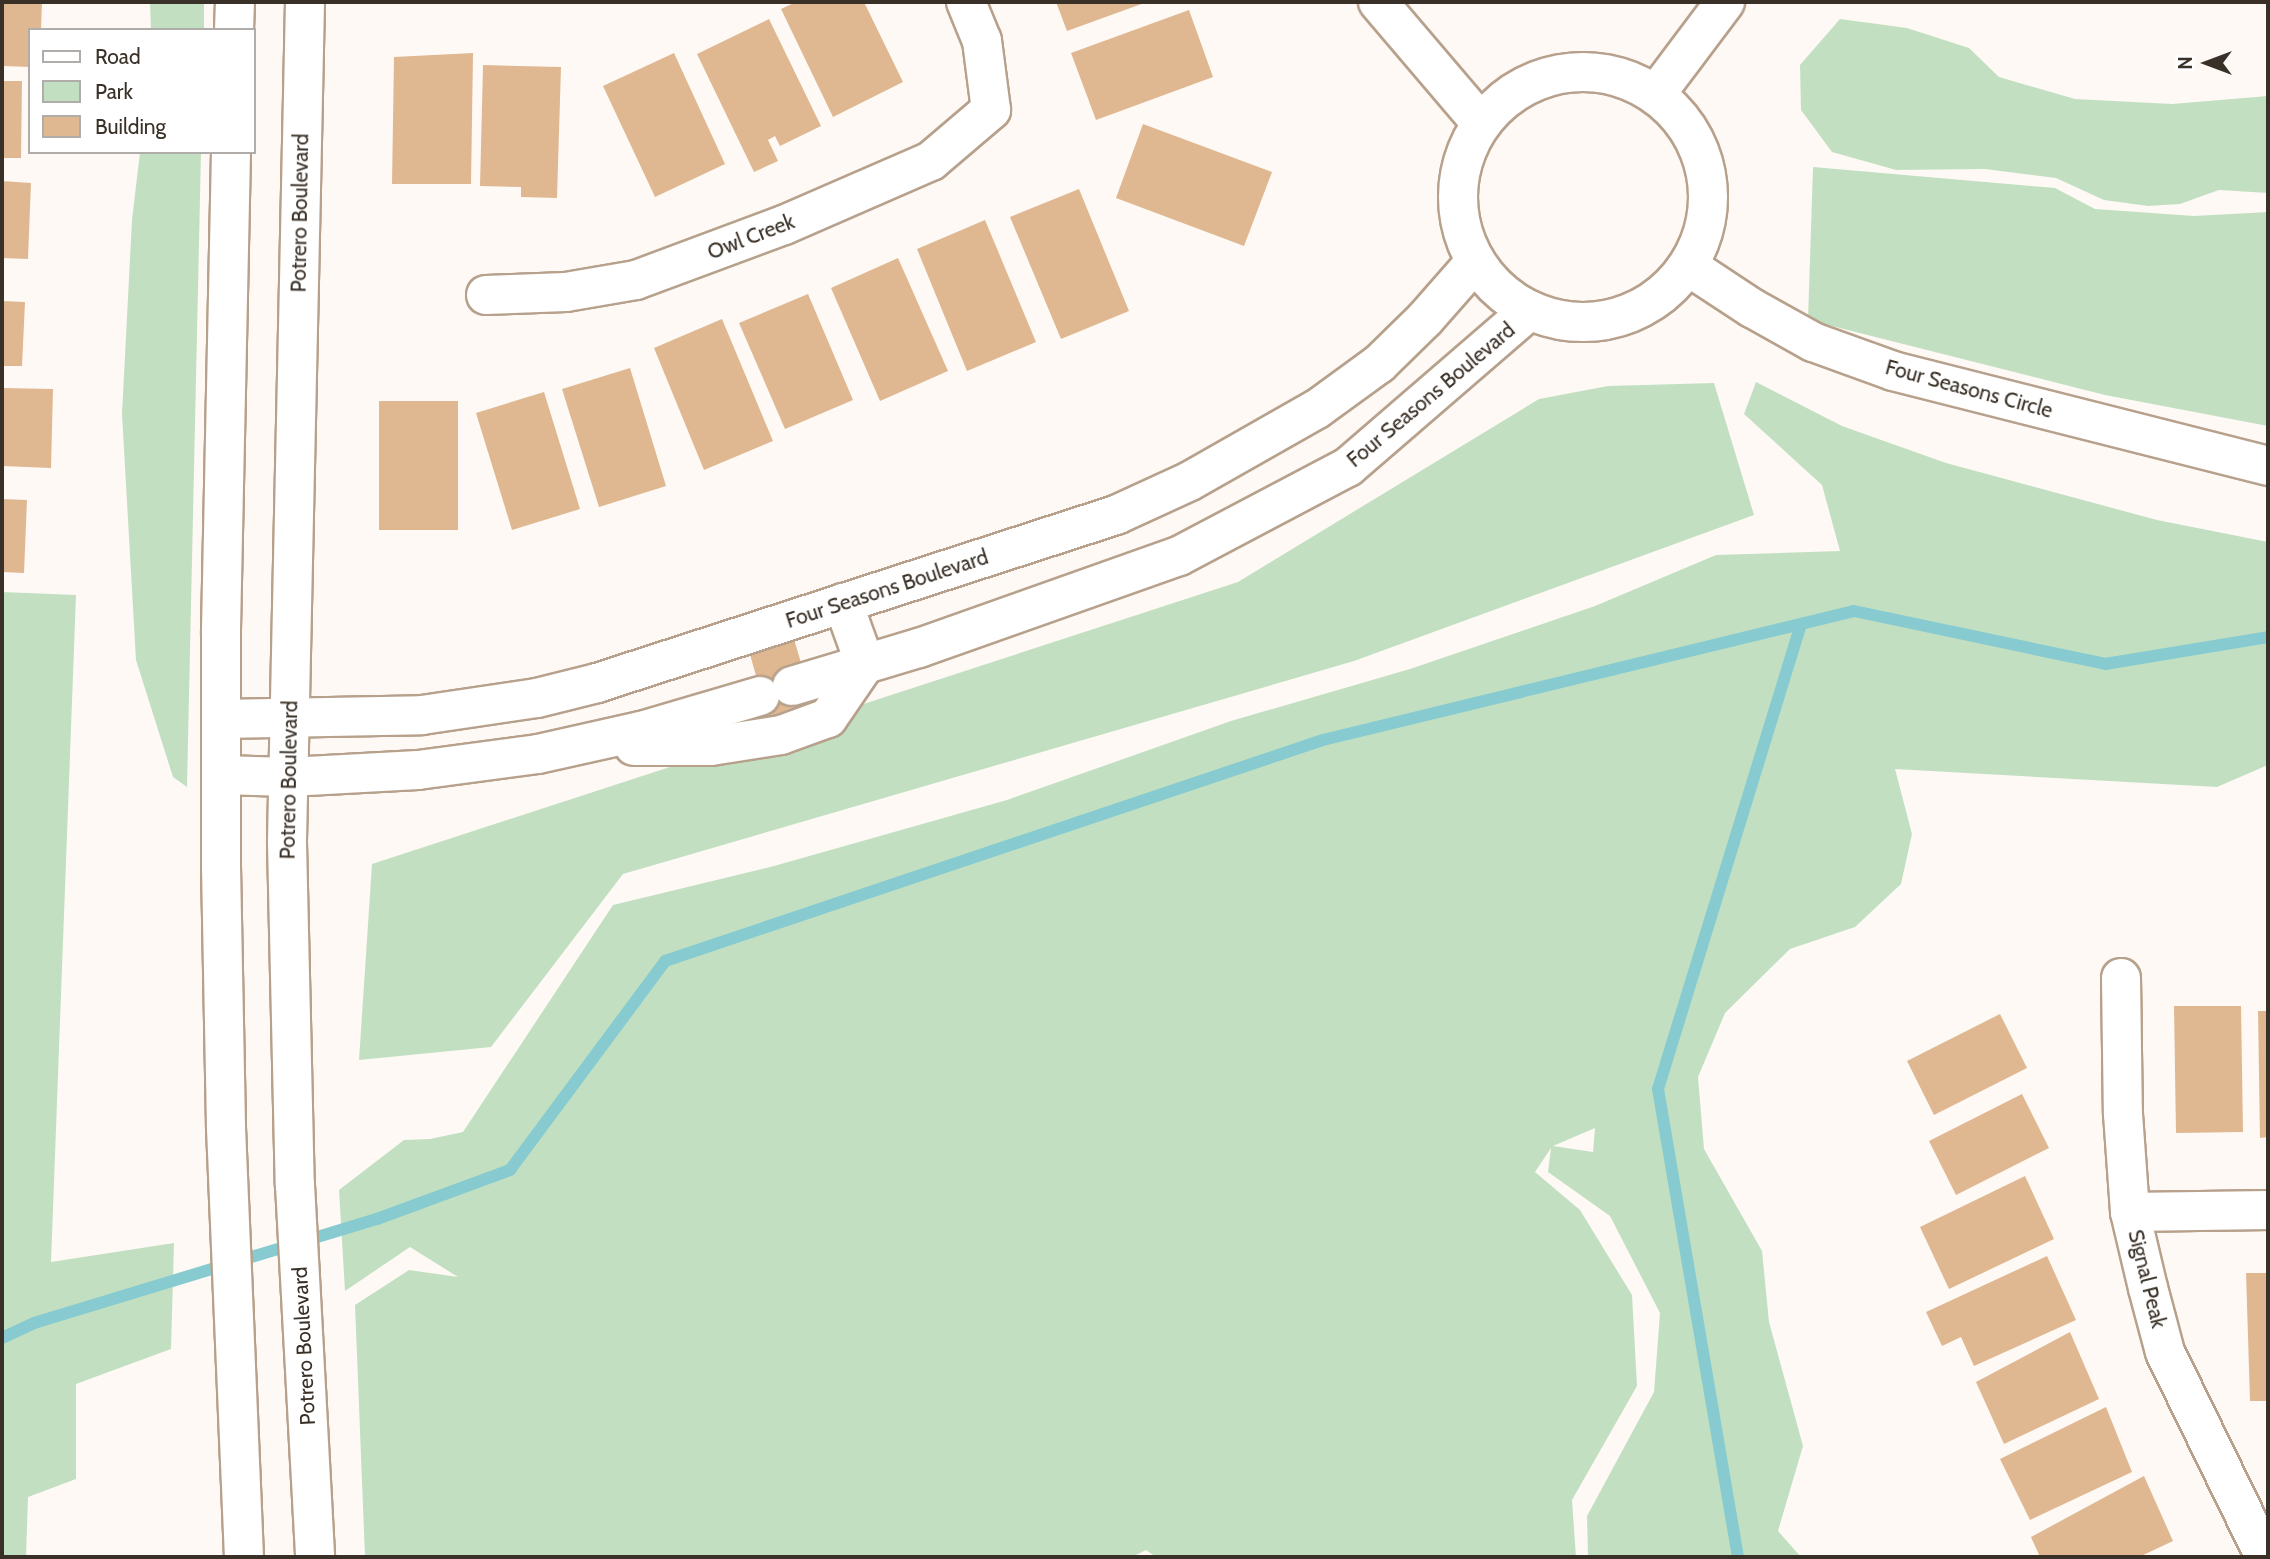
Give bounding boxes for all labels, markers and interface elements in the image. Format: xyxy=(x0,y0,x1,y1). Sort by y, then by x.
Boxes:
legend xyxy=(28,28,256,154)
north arrow xyxy=(2172,28,2242,98)
text: Road xyxy=(95,44,141,69)
text: N xyxy=(2174,56,2197,70)
text: Park xyxy=(95,79,133,104)
text: Building xyxy=(95,114,166,139)
street label: Potrero Boulevard xyxy=(286,133,314,293)
street label: Owl Creek xyxy=(704,209,798,265)
street label: Four Seasons Boulevard xyxy=(1342,317,1520,473)
street label: Four Seasons Circle xyxy=(1883,355,2055,423)
street label: Four Seasons Boulevard xyxy=(783,544,991,634)
street label: Potrero Boulevard xyxy=(275,700,303,860)
street label: Signal Peak xyxy=(2123,1227,2171,1331)
street label: Potrero Boulevard xyxy=(287,1266,321,1426)

